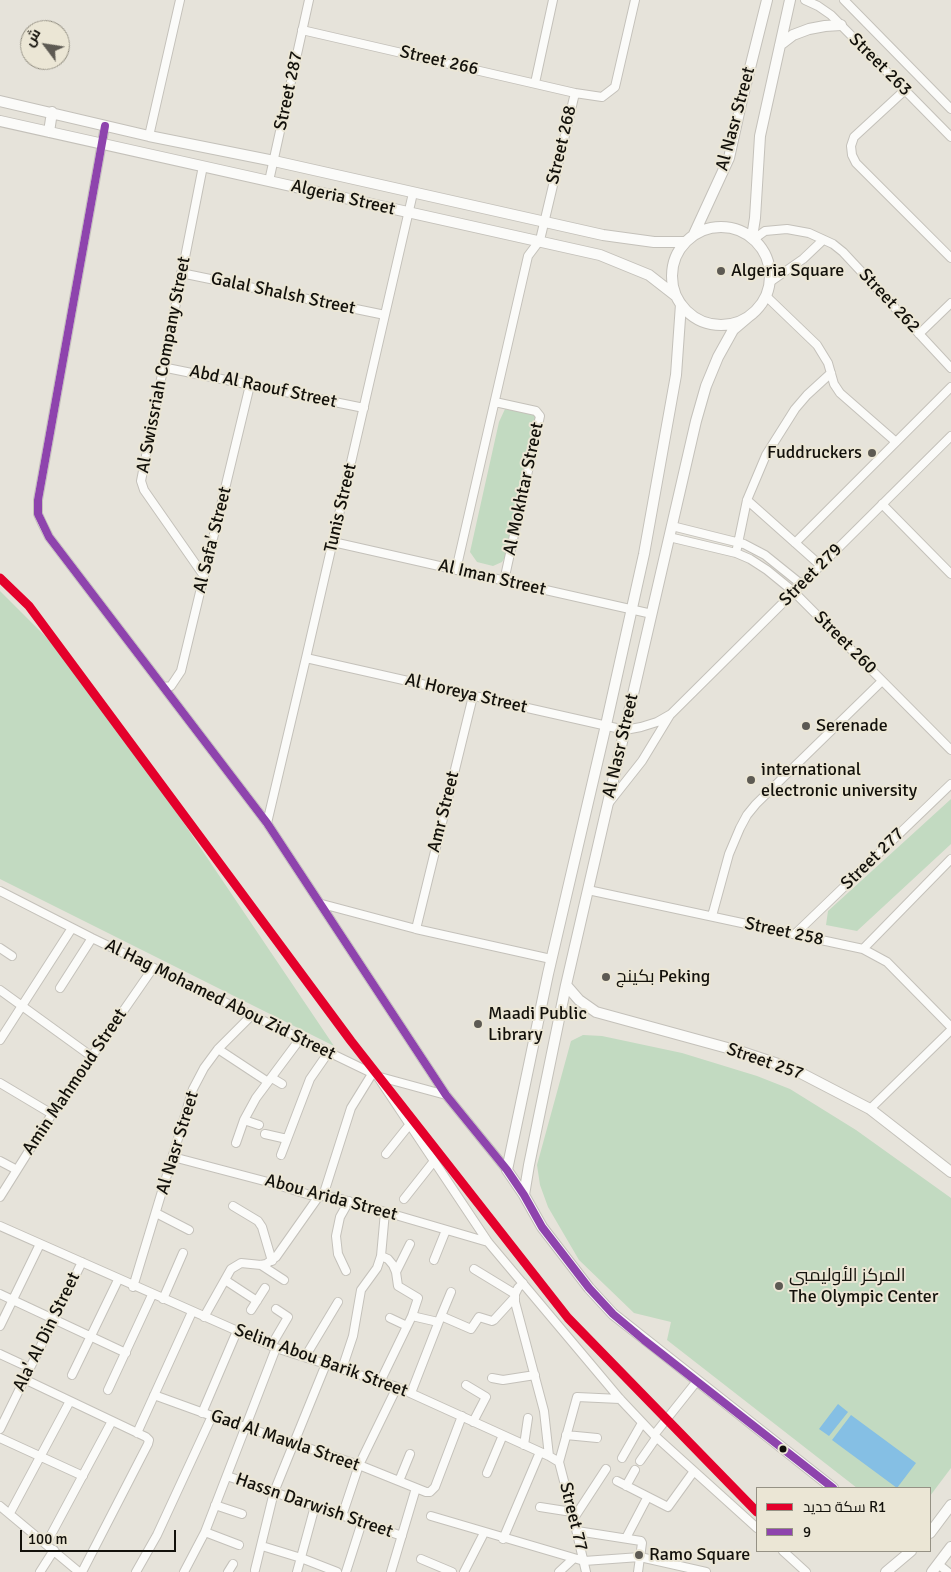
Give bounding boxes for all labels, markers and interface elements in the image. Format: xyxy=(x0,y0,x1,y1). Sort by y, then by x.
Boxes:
north arrow xyxy=(20,20,70,70)
text: ش xyxy=(21,25,44,50)
street label: Street 263 xyxy=(844,29,916,101)
street label: Street 266 xyxy=(398,41,480,81)
street label: Street 287 xyxy=(270,50,308,132)
street label: Al Nasr Street xyxy=(712,65,760,173)
street label: Street 268 xyxy=(542,104,582,186)
street label: Algeria Street xyxy=(289,176,397,220)
street label: Al Swissriah Company Street xyxy=(132,255,196,475)
place label: Algeria Square xyxy=(731,260,844,282)
street label: Street 262 xyxy=(854,264,924,338)
marker: Algeria Square xyxy=(715,265,727,277)
street label: Galal Shalsh Street xyxy=(209,268,357,320)
street label: Abd Al Raouf Street xyxy=(187,361,339,413)
street label: Al Mokhtar Street xyxy=(499,420,549,558)
place label: Fuddruckers xyxy=(767,442,862,464)
marker: Fuddruckers xyxy=(866,447,878,459)
street label: Tunis Street xyxy=(320,461,362,555)
street label: Al Safa' Street xyxy=(189,485,237,595)
street label: Street 279 xyxy=(775,539,847,611)
street label: Al Iman Street xyxy=(436,555,548,601)
street label: Street 260 xyxy=(809,607,881,679)
street label: Al Horeya Street xyxy=(403,669,529,719)
street label: Al Nasr Street xyxy=(598,692,644,800)
place label: Serenade xyxy=(816,715,888,737)
marker: Serenade xyxy=(800,720,812,732)
place label: international electronic university xyxy=(761,759,917,802)
street label: Amr Street xyxy=(424,769,464,855)
marker: international electronic university xyxy=(745,774,757,786)
street label: Street 277 xyxy=(837,823,909,895)
street label: Street 258 xyxy=(743,913,825,951)
street label: Al Hag Mohamed Abou Zid Street xyxy=(101,935,339,1065)
place label: بكينج Peking xyxy=(616,966,710,988)
marker: بكينج Peking xyxy=(600,971,612,983)
place label: Maadi Public Library xyxy=(488,1003,587,1046)
street label: Amin Mahmoud Street xyxy=(18,1005,132,1159)
marker: Maadi Public Library xyxy=(472,1018,484,1030)
street label: Street 257 xyxy=(724,1039,806,1085)
street label: Al Nasr Street xyxy=(152,1089,204,1197)
street label: Abou Arida Street xyxy=(263,1170,399,1226)
place label: المركز الأوليمبى The Olympic Center xyxy=(789,1265,938,1308)
street label: Ala' Al Din Street xyxy=(9,1269,85,1395)
marker: المركز الأوليمبى The Olympic Center xyxy=(773,1280,785,1292)
street label: Selim Abou Barik Street xyxy=(231,1320,411,1402)
street label: Gad Al Mawla Street xyxy=(208,1405,362,1477)
unlabelled marker xyxy=(778,1444,788,1454)
street label: Hassn Darwish Street xyxy=(232,1469,396,1543)
street label: Street 77 xyxy=(554,1480,592,1554)
legend xyxy=(756,1487,931,1552)
text: سكة حديد R1 xyxy=(803,1498,886,1516)
scale bar xyxy=(22,1520,179,1552)
text: 9 xyxy=(803,1523,811,1541)
text: 100 m xyxy=(28,1530,68,1548)
place label: Ramo Square xyxy=(649,1544,750,1566)
marker: Ramo Square xyxy=(633,1549,645,1561)

